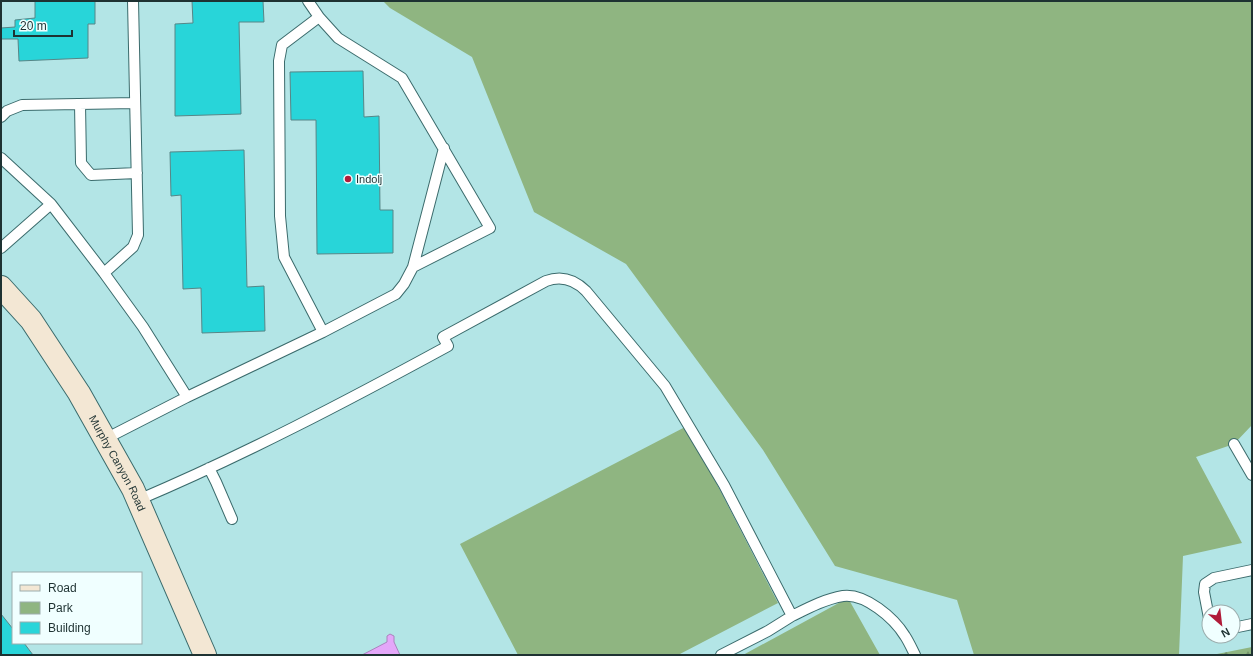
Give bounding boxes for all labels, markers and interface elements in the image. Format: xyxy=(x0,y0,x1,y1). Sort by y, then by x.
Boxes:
scale bar xyxy=(14,12,72,38)
text: 20 m xyxy=(20,19,47,33)
place label: Indolj xyxy=(356,173,382,185)
marker: Indolj xyxy=(343,174,353,184)
street label: Murphy Canyon Road xyxy=(87,413,148,513)
legend xyxy=(12,572,142,644)
text: Road xyxy=(48,581,77,595)
text: Park xyxy=(48,601,74,615)
north arrow xyxy=(1201,604,1241,644)
text: Building xyxy=(48,621,91,635)
text: N xyxy=(1219,626,1232,640)

